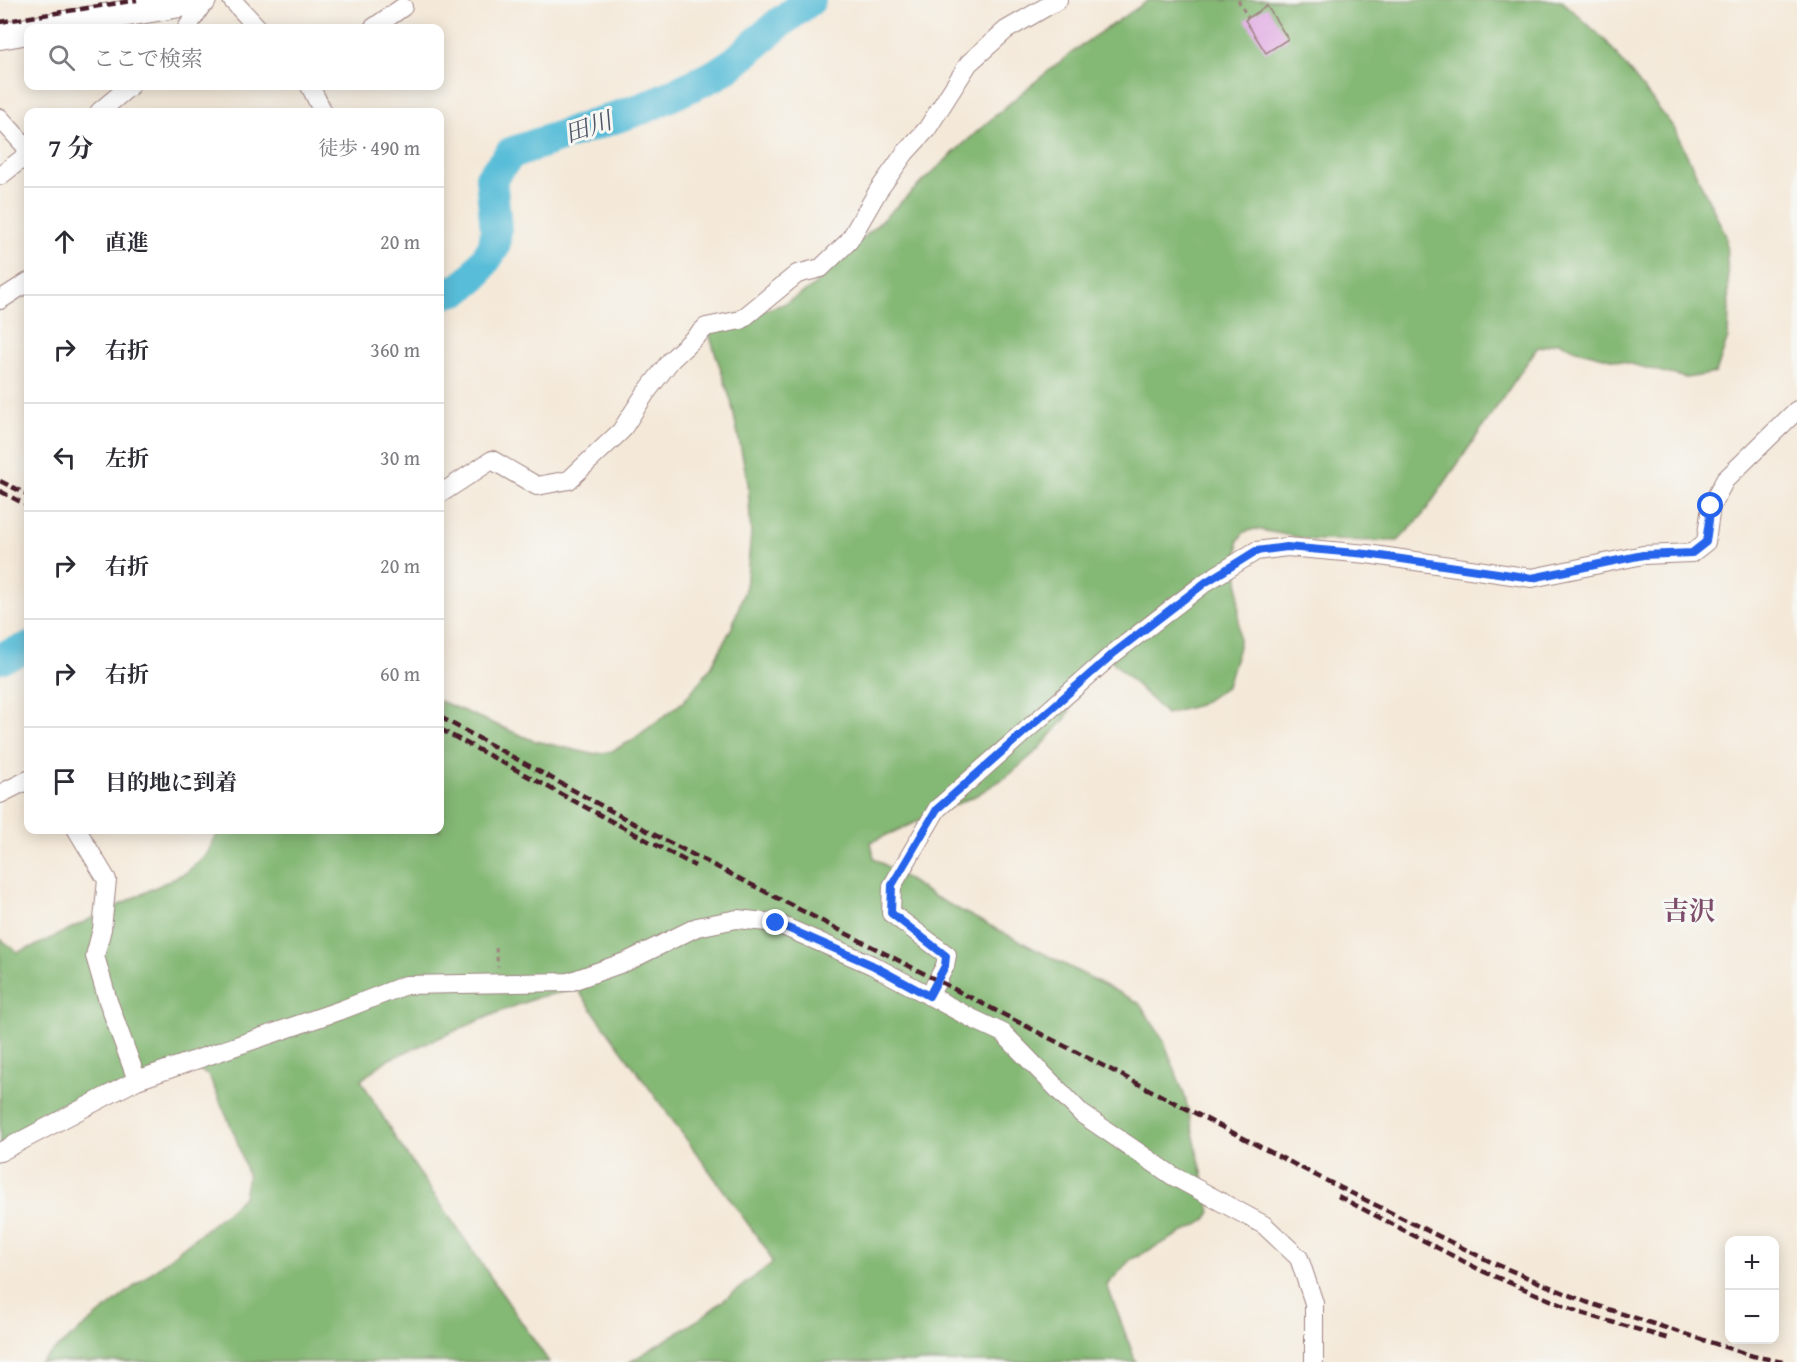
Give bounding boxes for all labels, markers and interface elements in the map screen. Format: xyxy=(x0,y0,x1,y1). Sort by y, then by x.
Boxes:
search box xyxy=(24,24,444,90)
icon: search xyxy=(45,41,78,74)
text: ここで検索 xyxy=(93,42,203,74)
water label: 田川 xyxy=(560,102,619,151)
text: 7 分 xyxy=(48,128,93,167)
text: 徒歩 · 490 m xyxy=(318,133,420,162)
icon: ahead xyxy=(48,225,81,258)
text: 直進 xyxy=(105,226,149,258)
text: 20 m xyxy=(380,227,420,256)
icon: right xyxy=(48,333,81,366)
text: 右折 xyxy=(105,334,149,366)
text: 360 m xyxy=(370,335,420,364)
icon: left xyxy=(48,441,81,474)
text: 左折 xyxy=(105,442,149,474)
text: 30 m xyxy=(380,443,420,472)
route start xyxy=(1697,492,1723,518)
icon: right xyxy=(48,549,81,582)
text: 右折 xyxy=(105,550,149,582)
text: 20 m xyxy=(380,551,420,580)
icon: right xyxy=(48,657,81,690)
text: 右折 xyxy=(105,658,149,690)
text: 60 m xyxy=(380,659,420,688)
icon: arrive xyxy=(48,765,81,798)
text: 目的地に到着 xyxy=(105,766,237,798)
district label: 吉沢 xyxy=(1663,891,1715,930)
route end xyxy=(762,909,788,935)
map controls xyxy=(1725,1236,1779,1344)
button: + xyxy=(1725,1236,1779,1290)
button: − xyxy=(1725,1290,1779,1344)

